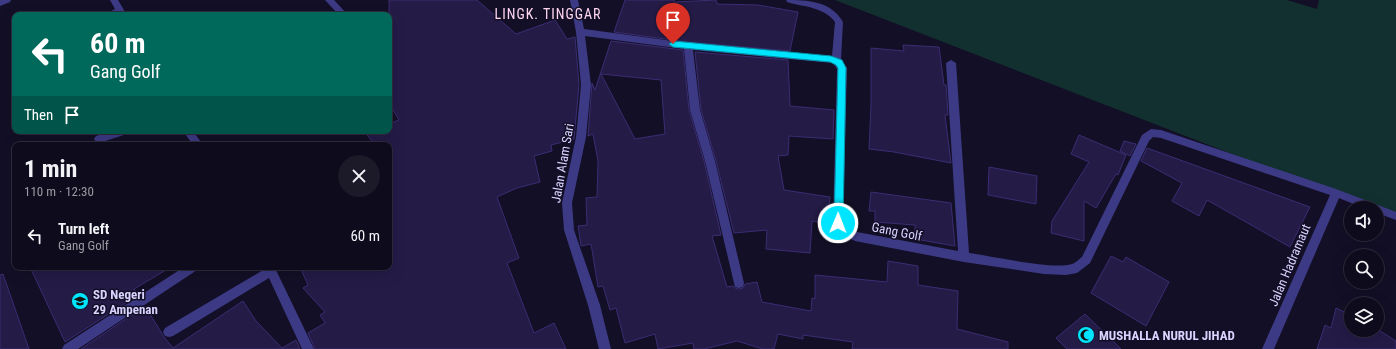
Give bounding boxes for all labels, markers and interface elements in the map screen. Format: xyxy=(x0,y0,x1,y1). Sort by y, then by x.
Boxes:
pin xyxy=(656,3,690,44)
district label: LINGK. TINGGAR xyxy=(495,6,601,22)
icon: arrive xyxy=(662,9,684,31)
text: 60 m xyxy=(90,27,146,60)
icon: left xyxy=(24,28,76,80)
text: Gang Golf xyxy=(90,61,160,82)
icon: arrive xyxy=(61,104,83,126)
text: Then xyxy=(24,106,53,124)
street label: Jalan Alam Sari xyxy=(548,122,577,204)
text: 1 min xyxy=(24,155,77,183)
button: close xyxy=(338,155,380,197)
text: 110 m · 12:30 xyxy=(24,184,94,199)
map controls xyxy=(1344,201,1384,337)
button: sound xyxy=(1344,201,1384,241)
position arrow xyxy=(817,202,859,244)
street label: Gang Golf xyxy=(870,219,923,244)
text: Turn left xyxy=(58,220,109,238)
street label: Jalan Hadramaut xyxy=(1265,222,1314,309)
icon: left xyxy=(24,225,46,247)
text: 60 m xyxy=(350,227,380,245)
text: Gang Golf xyxy=(58,238,109,253)
button: search xyxy=(1344,249,1384,289)
place label: SD Negeri 29 Ampenan xyxy=(93,287,158,317)
school or university icon: SD Negeri 29 Ampenan xyxy=(70,291,90,311)
button: layers xyxy=(1344,297,1384,337)
mosque icon: MUSHALLA NURUL JIHAD xyxy=(1076,325,1096,345)
place label: MUSHALLA NURUL JIHAD xyxy=(1099,328,1235,343)

